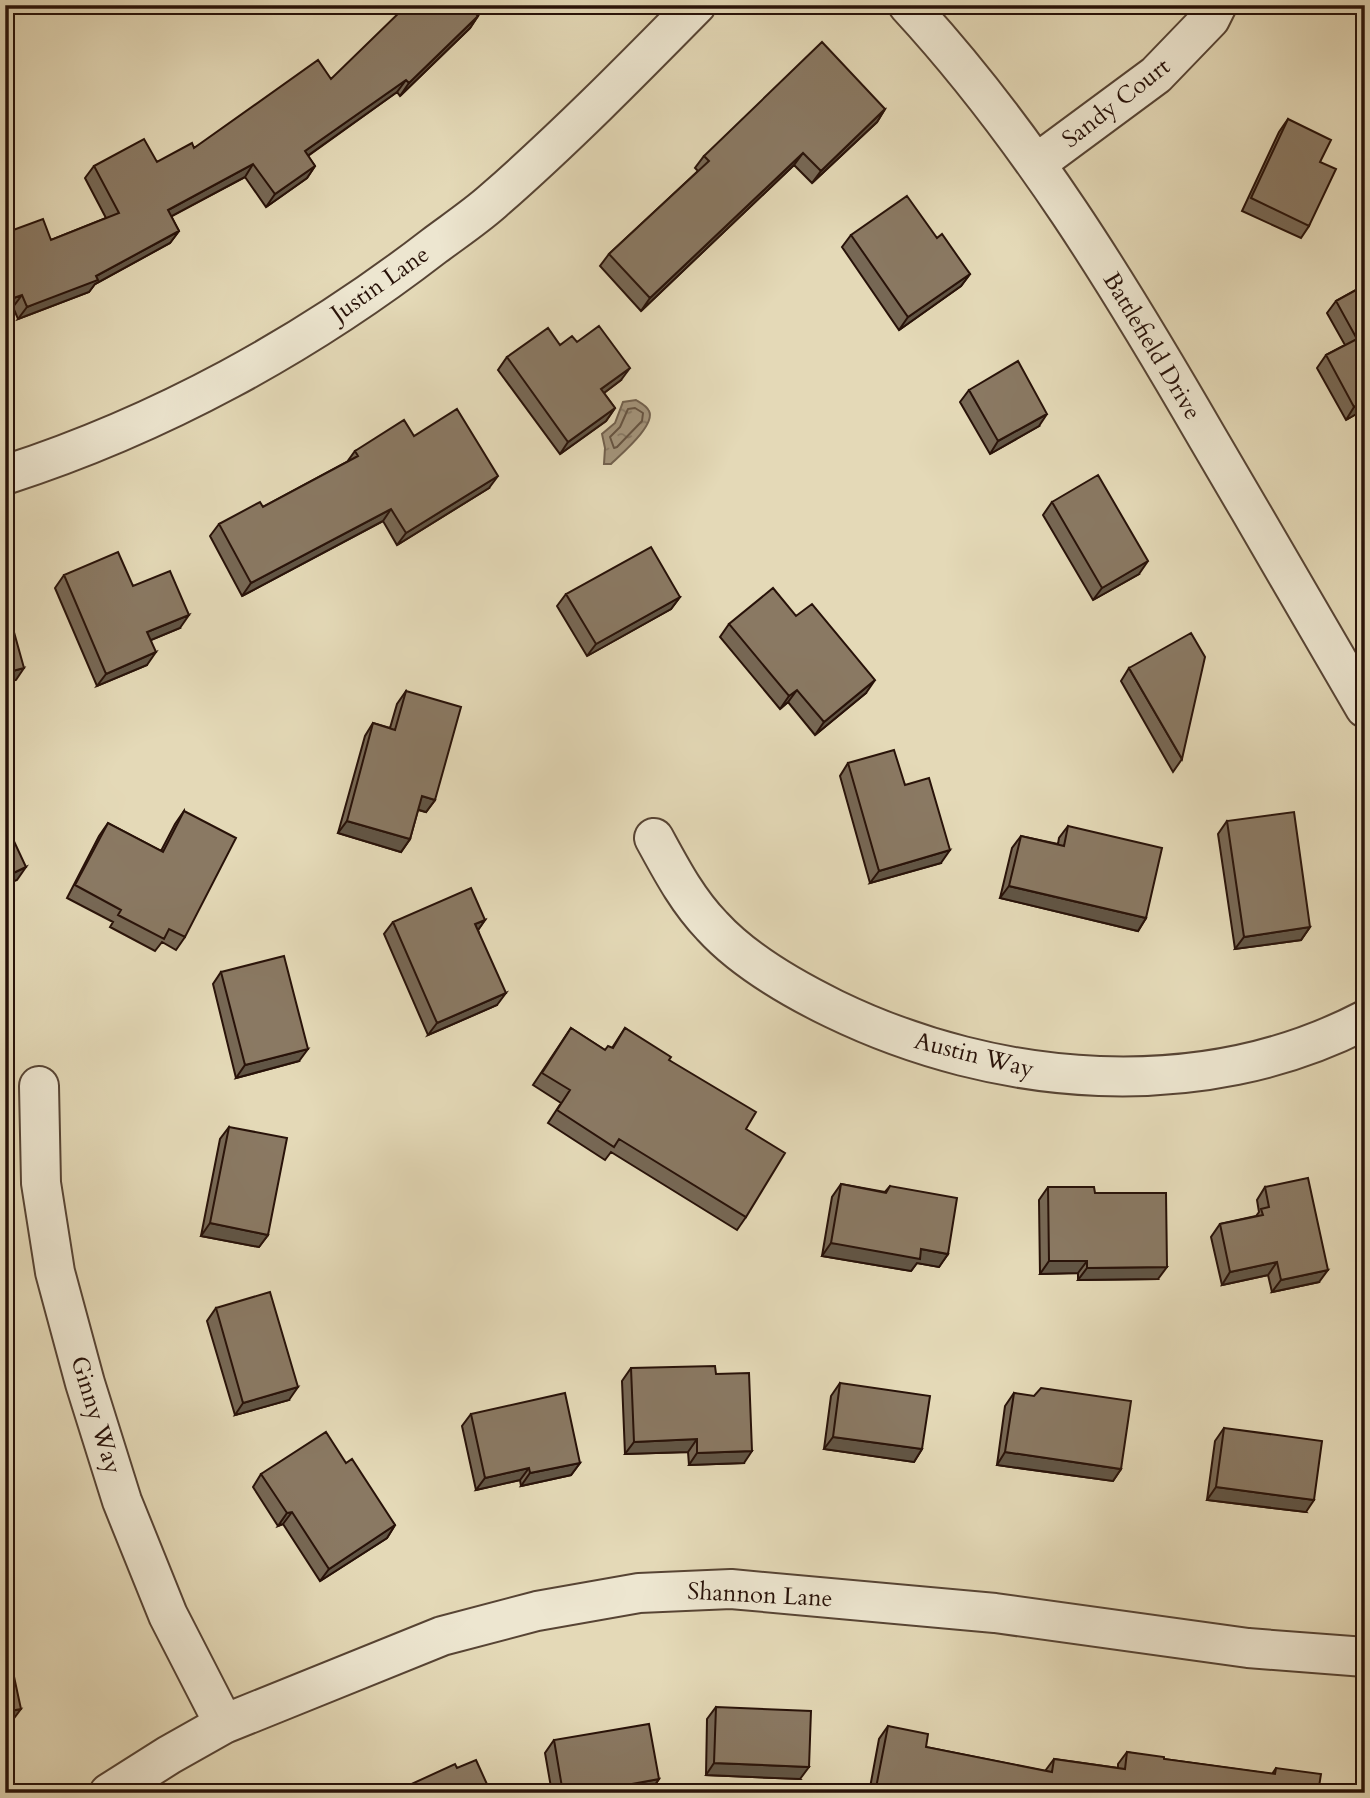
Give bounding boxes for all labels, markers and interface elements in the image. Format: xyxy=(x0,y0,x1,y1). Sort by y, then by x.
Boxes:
street label: Sandy Court xyxy=(1055,50,1177,156)
street label: Justin Lane xyxy=(322,238,436,332)
street label: Battlefield Drive xyxy=(1095,266,1209,426)
street label: Austin Way xyxy=(911,1024,1038,1086)
street label: Ginny Way xyxy=(62,1352,130,1478)
street label: Shannon Lane xyxy=(687,1575,833,1615)

